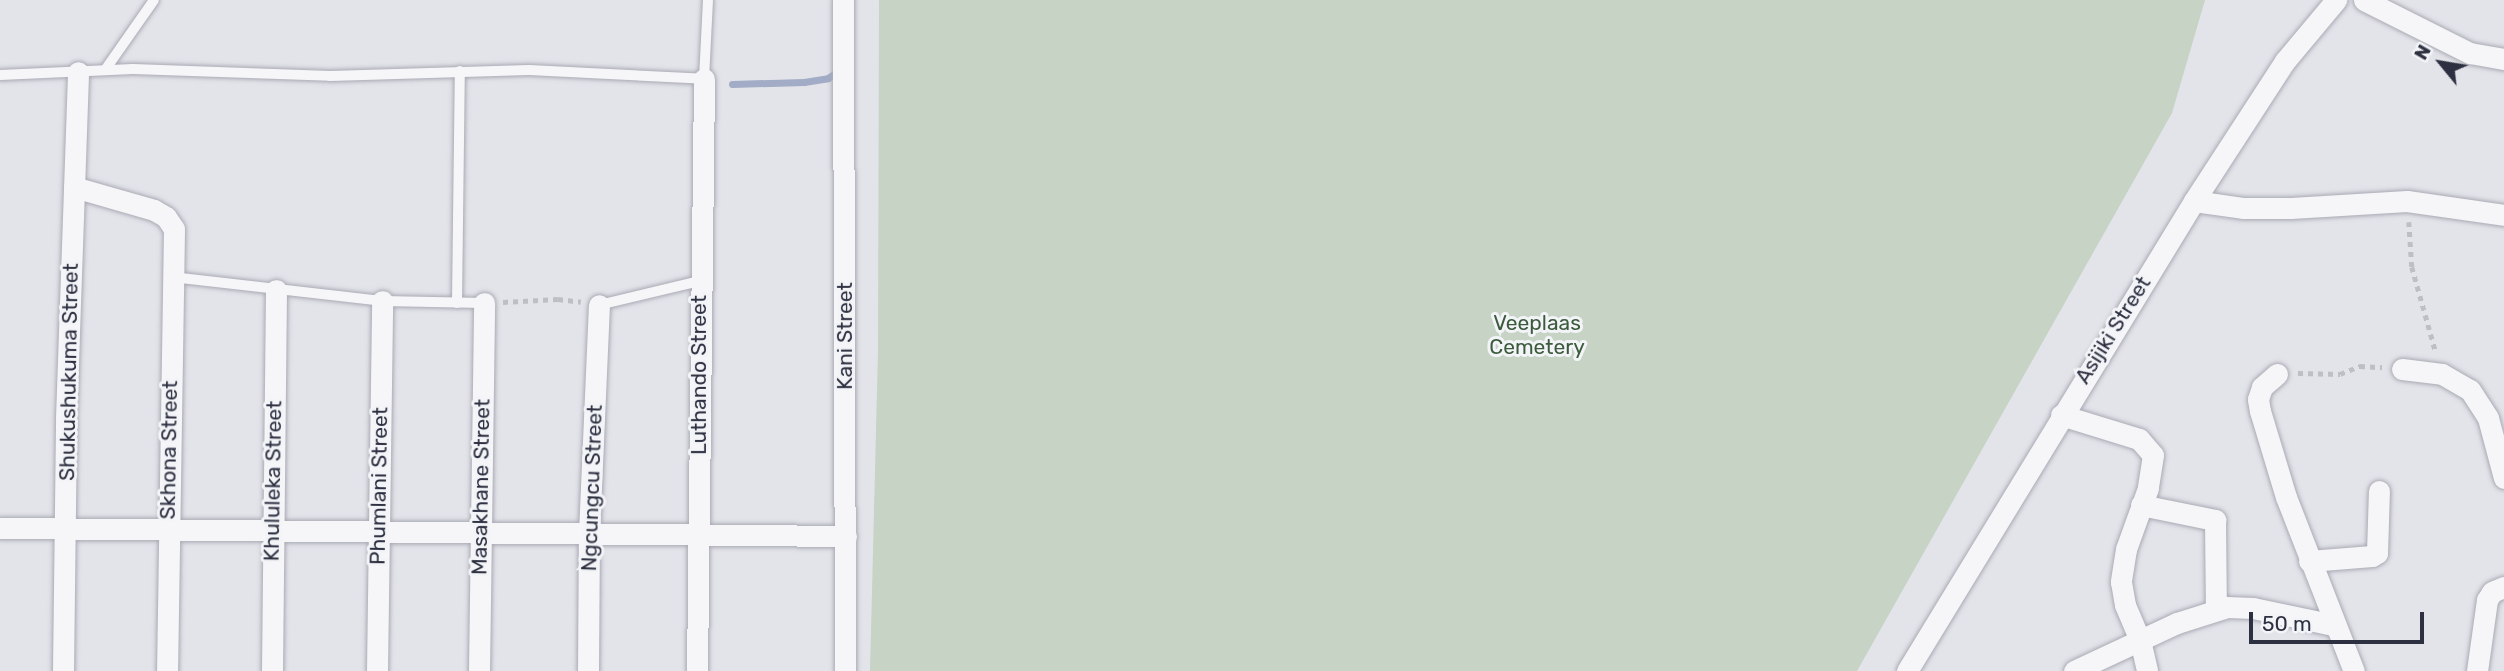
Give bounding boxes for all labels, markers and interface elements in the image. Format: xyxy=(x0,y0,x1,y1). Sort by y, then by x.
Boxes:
north arrow xyxy=(2406,28,2476,98)
text: N xyxy=(2409,41,2436,64)
street label: Shukushukuma Street xyxy=(55,263,83,481)
street label: Asijiki Street xyxy=(2070,272,2156,388)
street label: Kani Street xyxy=(832,282,858,390)
street label: Luthando Street xyxy=(686,295,712,455)
park label: Veeplaas Cemetery xyxy=(1489,310,1585,360)
street label: Skhona Street xyxy=(155,380,183,520)
street label: Masakhane Street xyxy=(467,399,495,575)
street label: Khululeka Street xyxy=(259,400,287,562)
street label: Ngcungcu Street xyxy=(576,404,608,572)
street label: Phumlani Street xyxy=(365,407,393,565)
scale bar xyxy=(2252,598,2427,642)
text: 50 m xyxy=(2262,611,2312,636)

